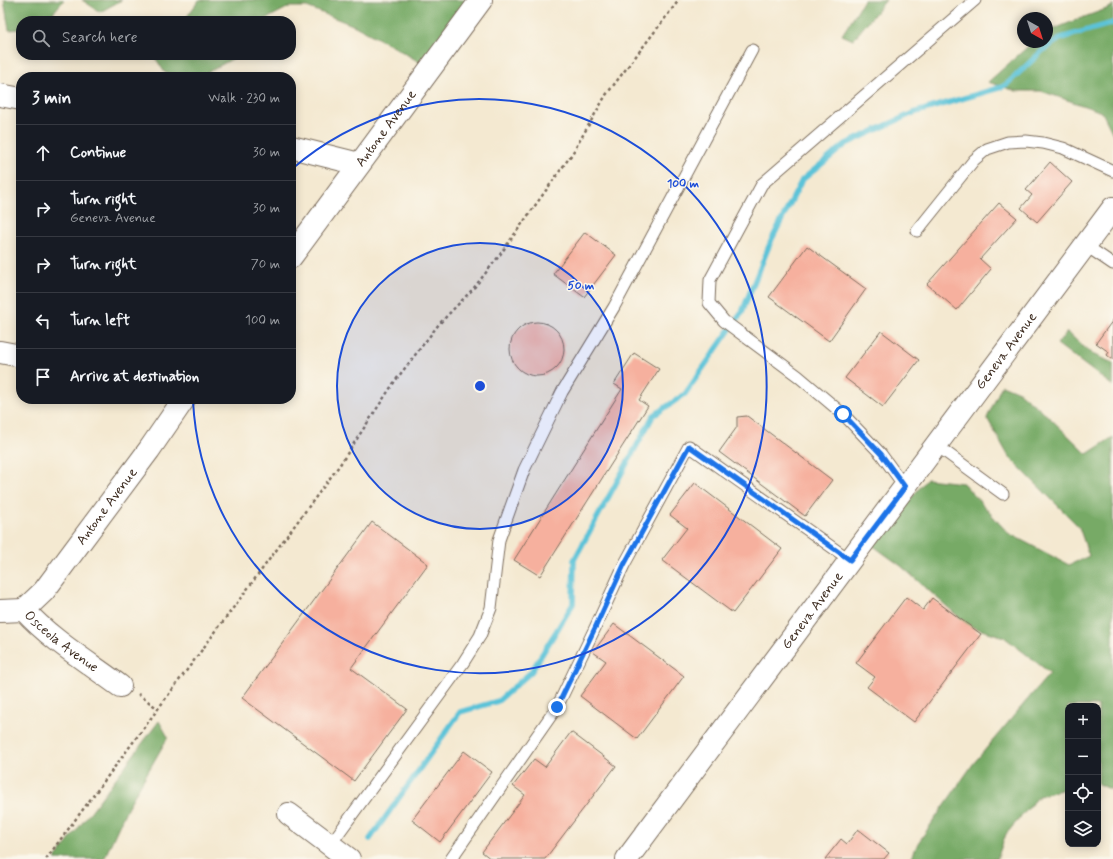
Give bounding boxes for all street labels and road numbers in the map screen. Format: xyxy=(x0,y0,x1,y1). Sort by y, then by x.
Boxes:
street label: Antone Avenue xyxy=(352,86,421,171)
street label: Geneva Avenue xyxy=(971,308,1041,393)
street label: Antone Avenue xyxy=(72,464,142,549)
street label: Geneva Avenue xyxy=(778,568,847,653)
street label: Osceola Avenue xyxy=(20,607,102,677)

